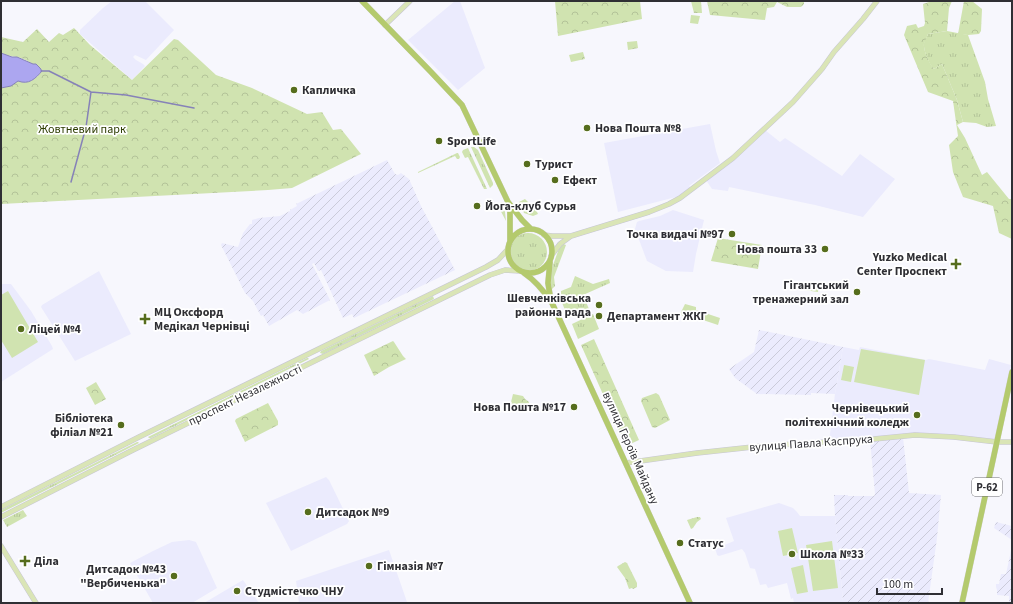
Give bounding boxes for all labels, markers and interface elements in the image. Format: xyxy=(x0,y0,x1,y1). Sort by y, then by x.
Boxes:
place label: Капличка xyxy=(302,82,356,99)
marker: Капличка xyxy=(289,85,299,95)
place label: Нова Пошта №8 xyxy=(595,120,681,137)
park label: Жовтневий парк xyxy=(38,121,126,138)
marker: Нова Пошта №8 xyxy=(582,123,592,133)
place label: SportLife xyxy=(447,133,496,150)
marker: SportLife xyxy=(434,136,444,146)
place label: Турист xyxy=(535,156,573,173)
marker: Турист xyxy=(522,159,532,169)
place label: Ефект xyxy=(563,172,597,189)
marker: Ефект xyxy=(550,175,560,185)
place label: Йога-клуб Сурья xyxy=(485,198,576,215)
marker: Йога-клуб Сурья xyxy=(472,201,482,211)
place label: Точка видачі №97 xyxy=(626,226,724,243)
marker: Точка видачі №97 xyxy=(727,229,737,239)
place label: Нова пошта 33 xyxy=(737,241,817,258)
marker: Нова пошта 33 xyxy=(820,244,830,254)
place label: Yuzko Medical Center Проспект xyxy=(857,249,948,280)
marker: Yuzko Medical Center Проспект xyxy=(950,258,962,270)
place label: Гігантський тренажерний зал xyxy=(752,277,849,308)
marker: Гігантський тренажерний зал xyxy=(852,287,862,297)
place label: Шевченківська районна рада xyxy=(507,290,591,321)
marker: Шевченківська районна рада xyxy=(594,300,604,310)
place label: МЦ Оксфорд Медікал Чернівці xyxy=(154,304,250,335)
place label: Департамент ЖКГ xyxy=(607,308,707,325)
marker: Департамент ЖКГ xyxy=(594,311,604,321)
marker: МЦ Оксфорд Медікал Чернівці xyxy=(139,313,151,325)
place label: Ліцей №4 xyxy=(28,321,82,338)
marker: Ліцей №4 xyxy=(16,324,26,334)
street label: проспект Незалежності xyxy=(186,361,305,430)
street label: вулиця Героїв Майдану xyxy=(598,389,663,508)
place label: Нова Пошта №17 xyxy=(473,399,566,416)
place label: Чернівецький політехнічний коледж xyxy=(785,400,910,431)
marker: Нова Пошта №17 xyxy=(569,402,579,412)
place label: Бібліотека філіал №21 xyxy=(50,410,113,441)
marker: Чернівецький політехнічний коледж xyxy=(912,410,922,420)
marker: Бібліотека філіал №21 xyxy=(116,420,126,430)
street label: вулиця Павла Каспрука xyxy=(749,431,873,456)
road number: Р-62 xyxy=(972,478,1002,496)
place label: Дитсадок №9 xyxy=(316,504,389,521)
marker: Дитсадок №9 xyxy=(303,507,313,517)
place label: Статус xyxy=(688,535,724,552)
marker: Статус xyxy=(675,538,685,548)
place label: Школа №33 xyxy=(800,546,864,563)
marker: Школа №33 xyxy=(787,549,797,559)
place label: Діла xyxy=(34,553,59,570)
marker: Діла xyxy=(19,555,31,567)
place label: Гімназія №7 xyxy=(377,558,444,575)
place label: Дитсадок №43 "Вербиченька" xyxy=(80,561,166,592)
marker: Гімназія №7 xyxy=(364,561,374,571)
scale bar xyxy=(877,570,942,596)
marker: Дитсадок №43 "Вербиченька" xyxy=(169,571,179,581)
text: 100 m xyxy=(883,576,913,593)
place label: Студмістечко ЧНУ xyxy=(245,583,344,600)
marker: Студмістечко ЧНУ xyxy=(232,586,242,596)

